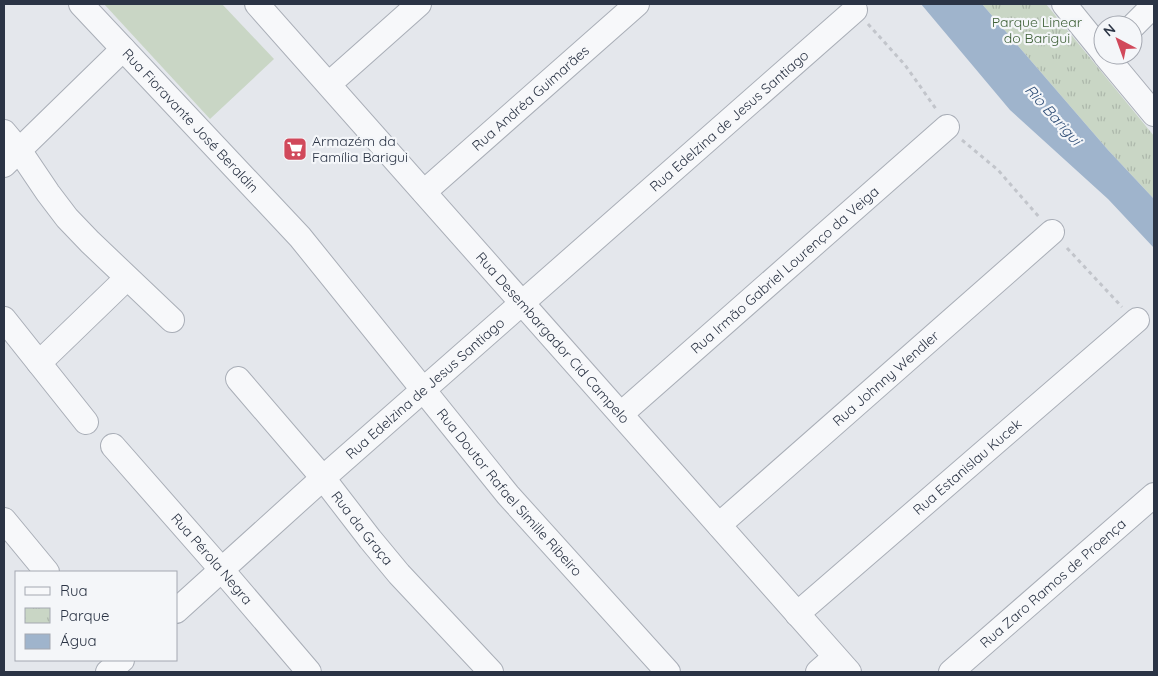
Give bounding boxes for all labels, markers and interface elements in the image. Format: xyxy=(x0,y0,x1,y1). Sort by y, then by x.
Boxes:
park label: Parque Linear do Barigui xyxy=(992,13,1083,47)
north arrow xyxy=(1093,15,1143,65)
text: N xyxy=(1100,20,1119,40)
street label: Rua Andréa Guimarães xyxy=(468,41,593,155)
street label: Rua Fioravante José Beraldin xyxy=(119,45,263,196)
street label: Rua Edelzina de Jesus Santiago xyxy=(646,46,812,196)
water label: Rio Barigui xyxy=(1021,80,1087,150)
place label: Armazém da Família Barigui xyxy=(312,132,408,166)
supermarket icon: Armazém da Família Barigui xyxy=(282,136,308,162)
street label: Rua Irmão Gabriel Lourenço da Veiga xyxy=(687,182,882,358)
street label: Rua Desembargador Cid Campelo xyxy=(472,248,634,427)
street label: Rua Edelzina de Jesus Santiago xyxy=(342,314,508,463)
street label: Rua Johnny Wendler xyxy=(829,326,943,430)
street label: Rua Doutor Rafael Simille Ribeiro xyxy=(433,405,586,580)
street label: Rua Estanislau Kucek xyxy=(909,415,1025,519)
street label: Rua da Graça xyxy=(327,487,397,569)
street label: Rua Pérola Negra xyxy=(167,509,256,608)
street label: Rua Zaro Ramos de Proença xyxy=(976,515,1129,652)
legend xyxy=(15,571,178,661)
text: Rua xyxy=(60,581,88,600)
text: Parque xyxy=(60,606,110,625)
text: Água xyxy=(60,631,97,650)

